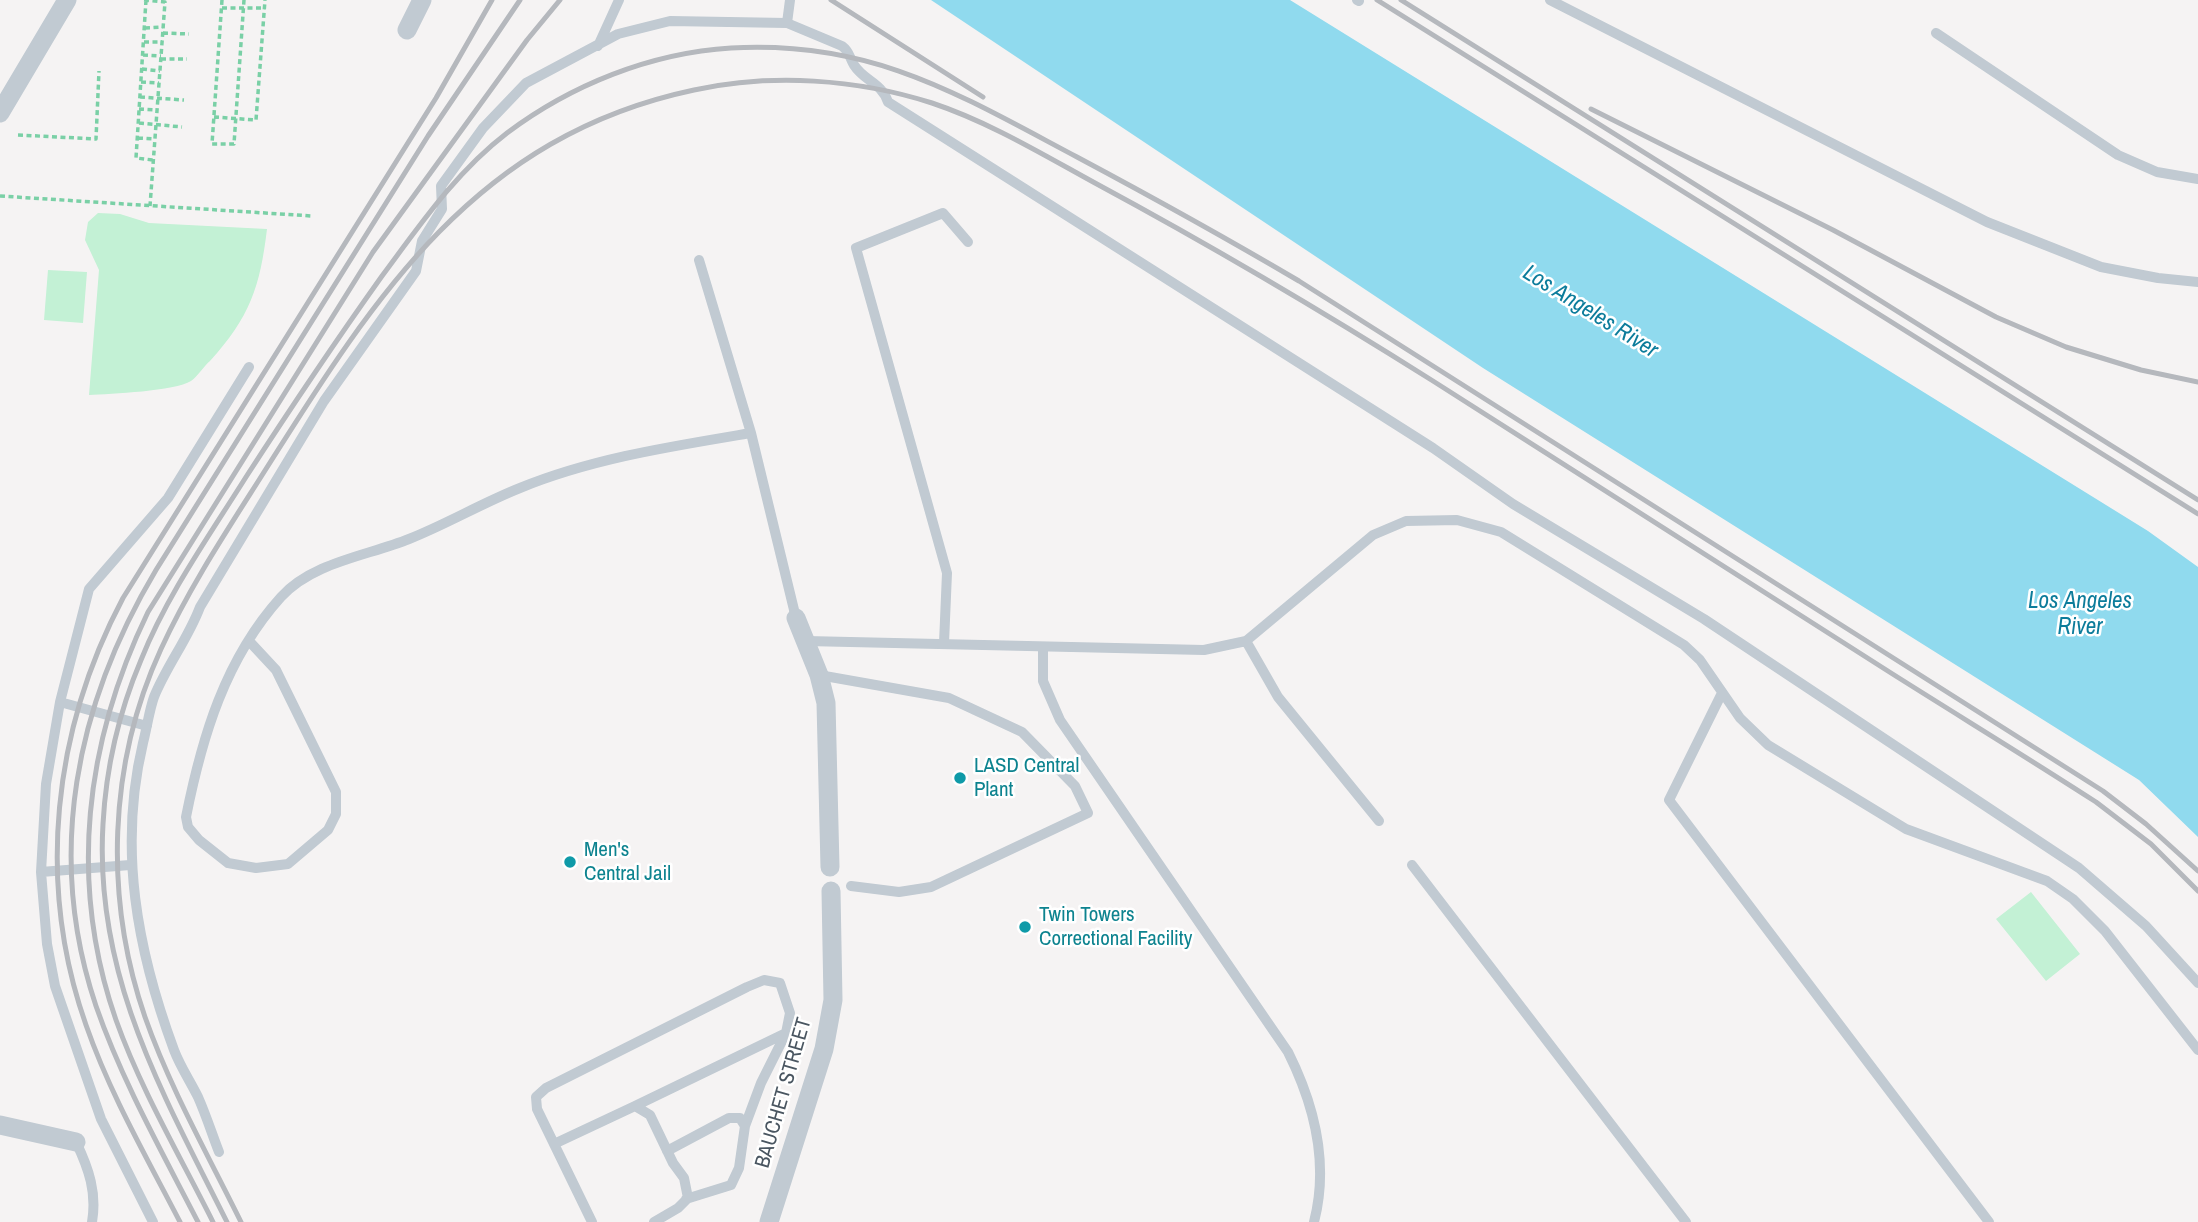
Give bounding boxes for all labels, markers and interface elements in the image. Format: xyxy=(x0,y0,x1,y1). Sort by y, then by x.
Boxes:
water label: Los Angeles River xyxy=(1517,259,1663,365)
water label: Los Angeles River xyxy=(2028,588,2132,642)
place label: LASD Central Plant xyxy=(974,753,1079,803)
marker: LASD Central Plant xyxy=(952,770,968,786)
place label: Men's Central Jail xyxy=(584,837,671,887)
marker: Men's Central Jail xyxy=(562,854,578,870)
place label: Twin Towers Correctional Facility xyxy=(1039,902,1192,952)
marker: Twin Towers Correctional Facility xyxy=(1017,919,1033,935)
street label: BAUCHET STREET xyxy=(751,1015,817,1171)

